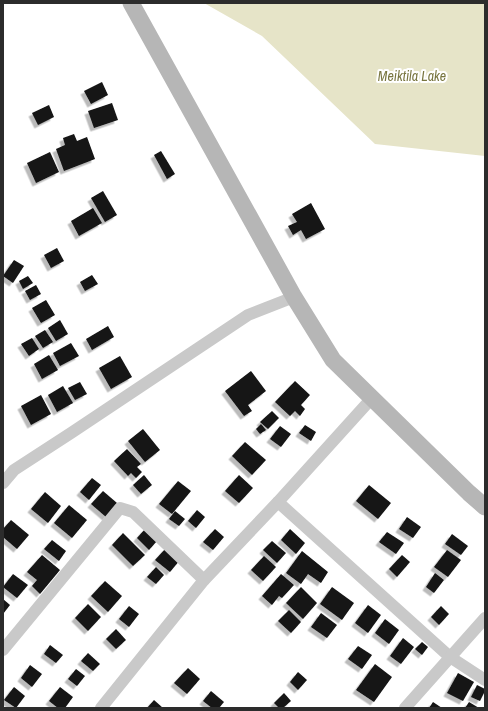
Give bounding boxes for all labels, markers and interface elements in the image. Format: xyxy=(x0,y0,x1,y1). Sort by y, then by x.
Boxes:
water label: Meiktila Lake xyxy=(378,67,446,85)

